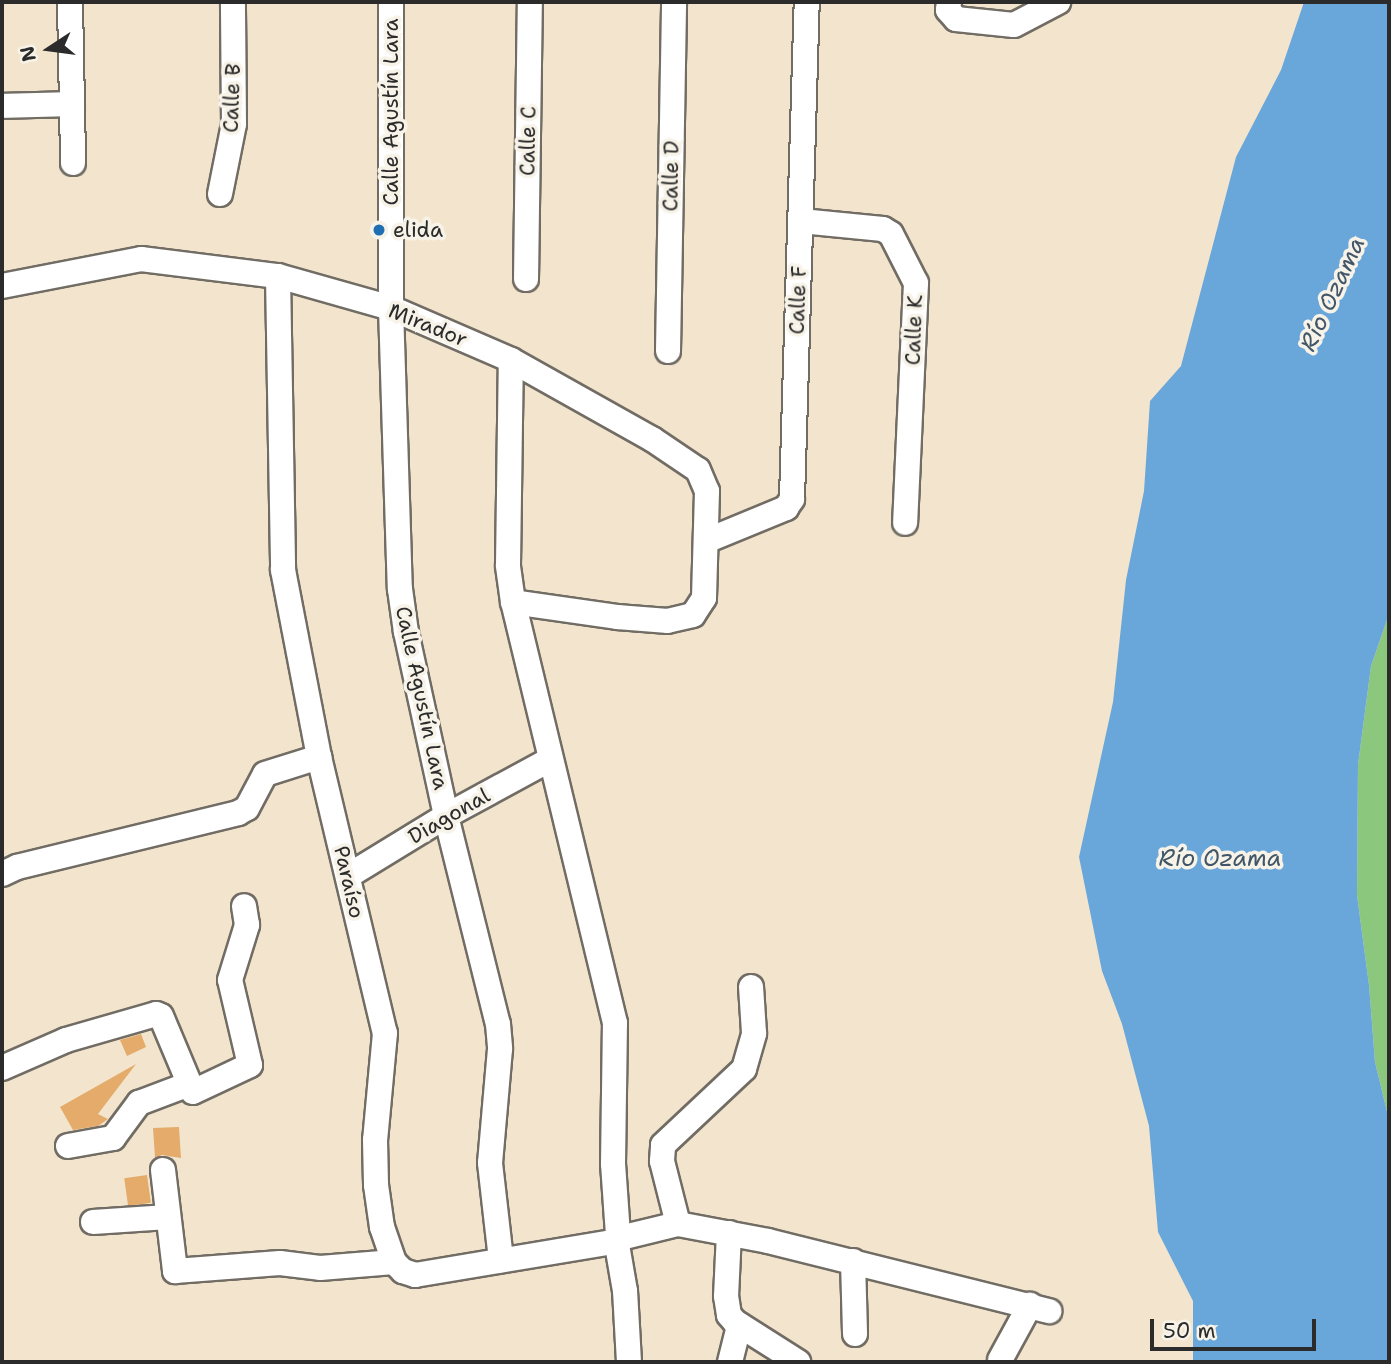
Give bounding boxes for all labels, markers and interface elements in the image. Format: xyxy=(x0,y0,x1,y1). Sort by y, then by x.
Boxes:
north arrow xyxy=(14,14,84,84)
street label: Calle Agustín Lara xyxy=(378,19,404,205)
text: N xyxy=(14,44,42,64)
street label: Calle B xyxy=(218,63,246,133)
street label: Calle C xyxy=(515,106,541,176)
street label: Calle D xyxy=(658,140,684,212)
place label: elida xyxy=(393,217,443,243)
marker: elida xyxy=(371,222,387,238)
water label: Río Ozama xyxy=(1294,233,1370,355)
street label: Calle F xyxy=(784,265,812,335)
street label: Calle K xyxy=(900,294,928,366)
street label: Mirador xyxy=(385,298,471,352)
street label: Calle Agustín Lara xyxy=(390,604,454,792)
street label: Diagonal xyxy=(404,783,494,849)
street label: Paraíso xyxy=(328,843,370,921)
water label: Río Ozama xyxy=(1159,844,1281,872)
scale bar xyxy=(1153,1304,1319,1348)
text: 50 m xyxy=(1163,1317,1216,1345)

